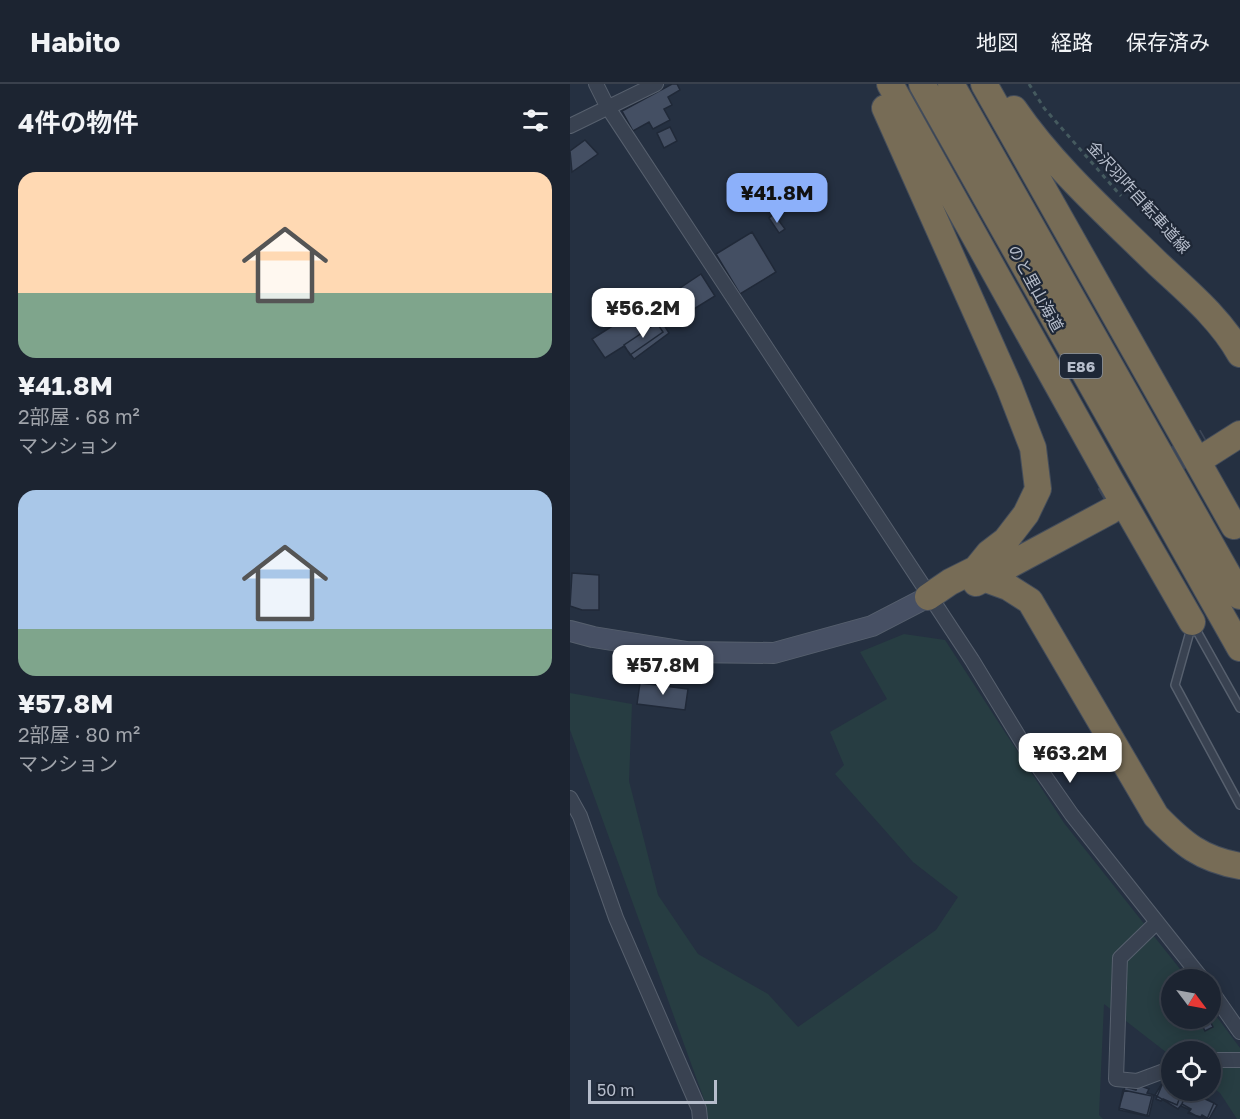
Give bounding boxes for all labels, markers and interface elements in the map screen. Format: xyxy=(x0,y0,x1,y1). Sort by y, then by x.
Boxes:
text: Habito xyxy=(30,25,120,58)
text: 地図 xyxy=(976,29,1018,55)
text: 経路 xyxy=(1051,29,1093,55)
text: 保存済み xyxy=(1126,29,1210,55)
icon: filters xyxy=(519,104,552,137)
text: 4件の物件 xyxy=(18,107,138,138)
street label: 金沢羽咋自転車道線 xyxy=(1083,137,1195,257)
pin: ¥41.8M xyxy=(728,173,826,224)
text: ¥41.8M xyxy=(741,180,814,204)
icon: home xyxy=(231,211,339,319)
street label: のと里山海道 xyxy=(1004,241,1068,335)
pin: ¥56.2M xyxy=(594,288,692,339)
text: ¥56.2M xyxy=(606,295,680,319)
road number: E86 xyxy=(1060,354,1102,378)
text: ¥41.8M xyxy=(18,370,113,401)
text: 2部屋 · 68 m² xyxy=(18,404,140,428)
text: マンション xyxy=(18,433,118,457)
icon: home xyxy=(231,529,339,637)
pin: ¥57.8M xyxy=(614,645,712,696)
text: ¥57.8M xyxy=(626,652,700,676)
text: ¥57.8M xyxy=(18,688,113,719)
text: 2部屋 · 80 m² xyxy=(18,722,140,746)
pin: ¥63.2M xyxy=(1021,733,1119,784)
text: ¥63.2M xyxy=(1033,740,1107,764)
text: マンション xyxy=(18,751,118,775)
north arrow xyxy=(1161,969,1221,1029)
map controls xyxy=(1161,969,1221,1101)
button: locate xyxy=(1161,1041,1221,1101)
scale bar xyxy=(588,1077,717,1104)
text: 50 m xyxy=(597,1080,634,1100)

